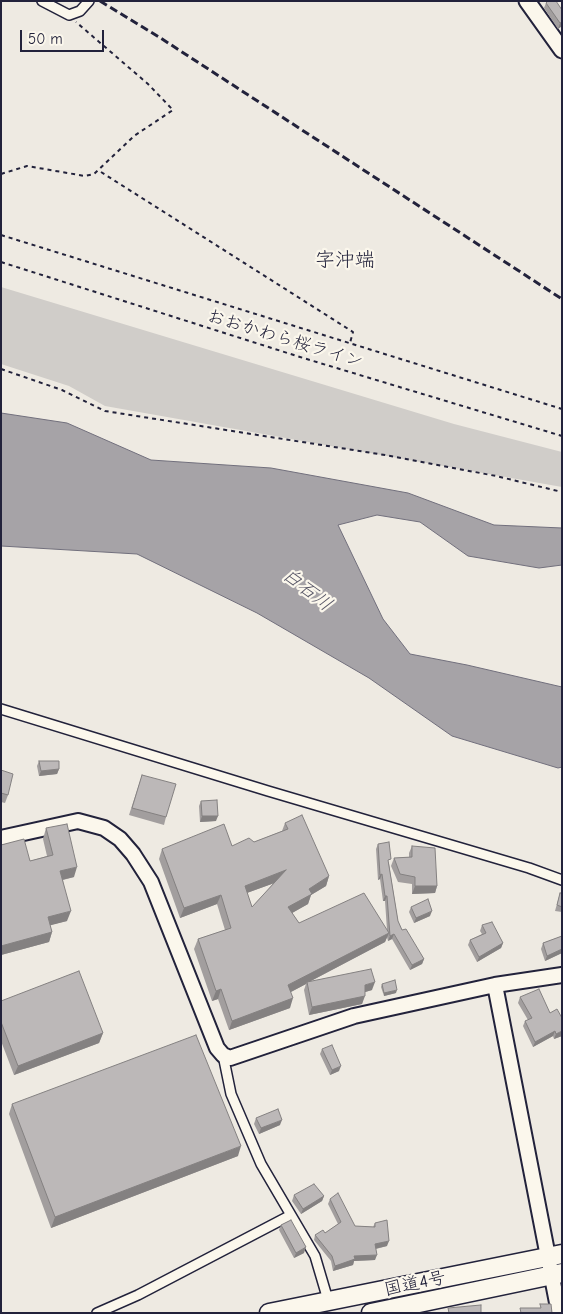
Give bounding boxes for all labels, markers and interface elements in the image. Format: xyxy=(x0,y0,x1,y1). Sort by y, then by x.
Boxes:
scale bar xyxy=(22,20,106,52)
text: 50 m xyxy=(28,30,63,48)
district label: 字沖端 xyxy=(315,248,375,272)
street label: おおかわら桜ライン xyxy=(204,305,366,373)
water label: 白石川 xyxy=(278,563,336,617)
street label: 国道4号 xyxy=(382,1267,448,1301)

